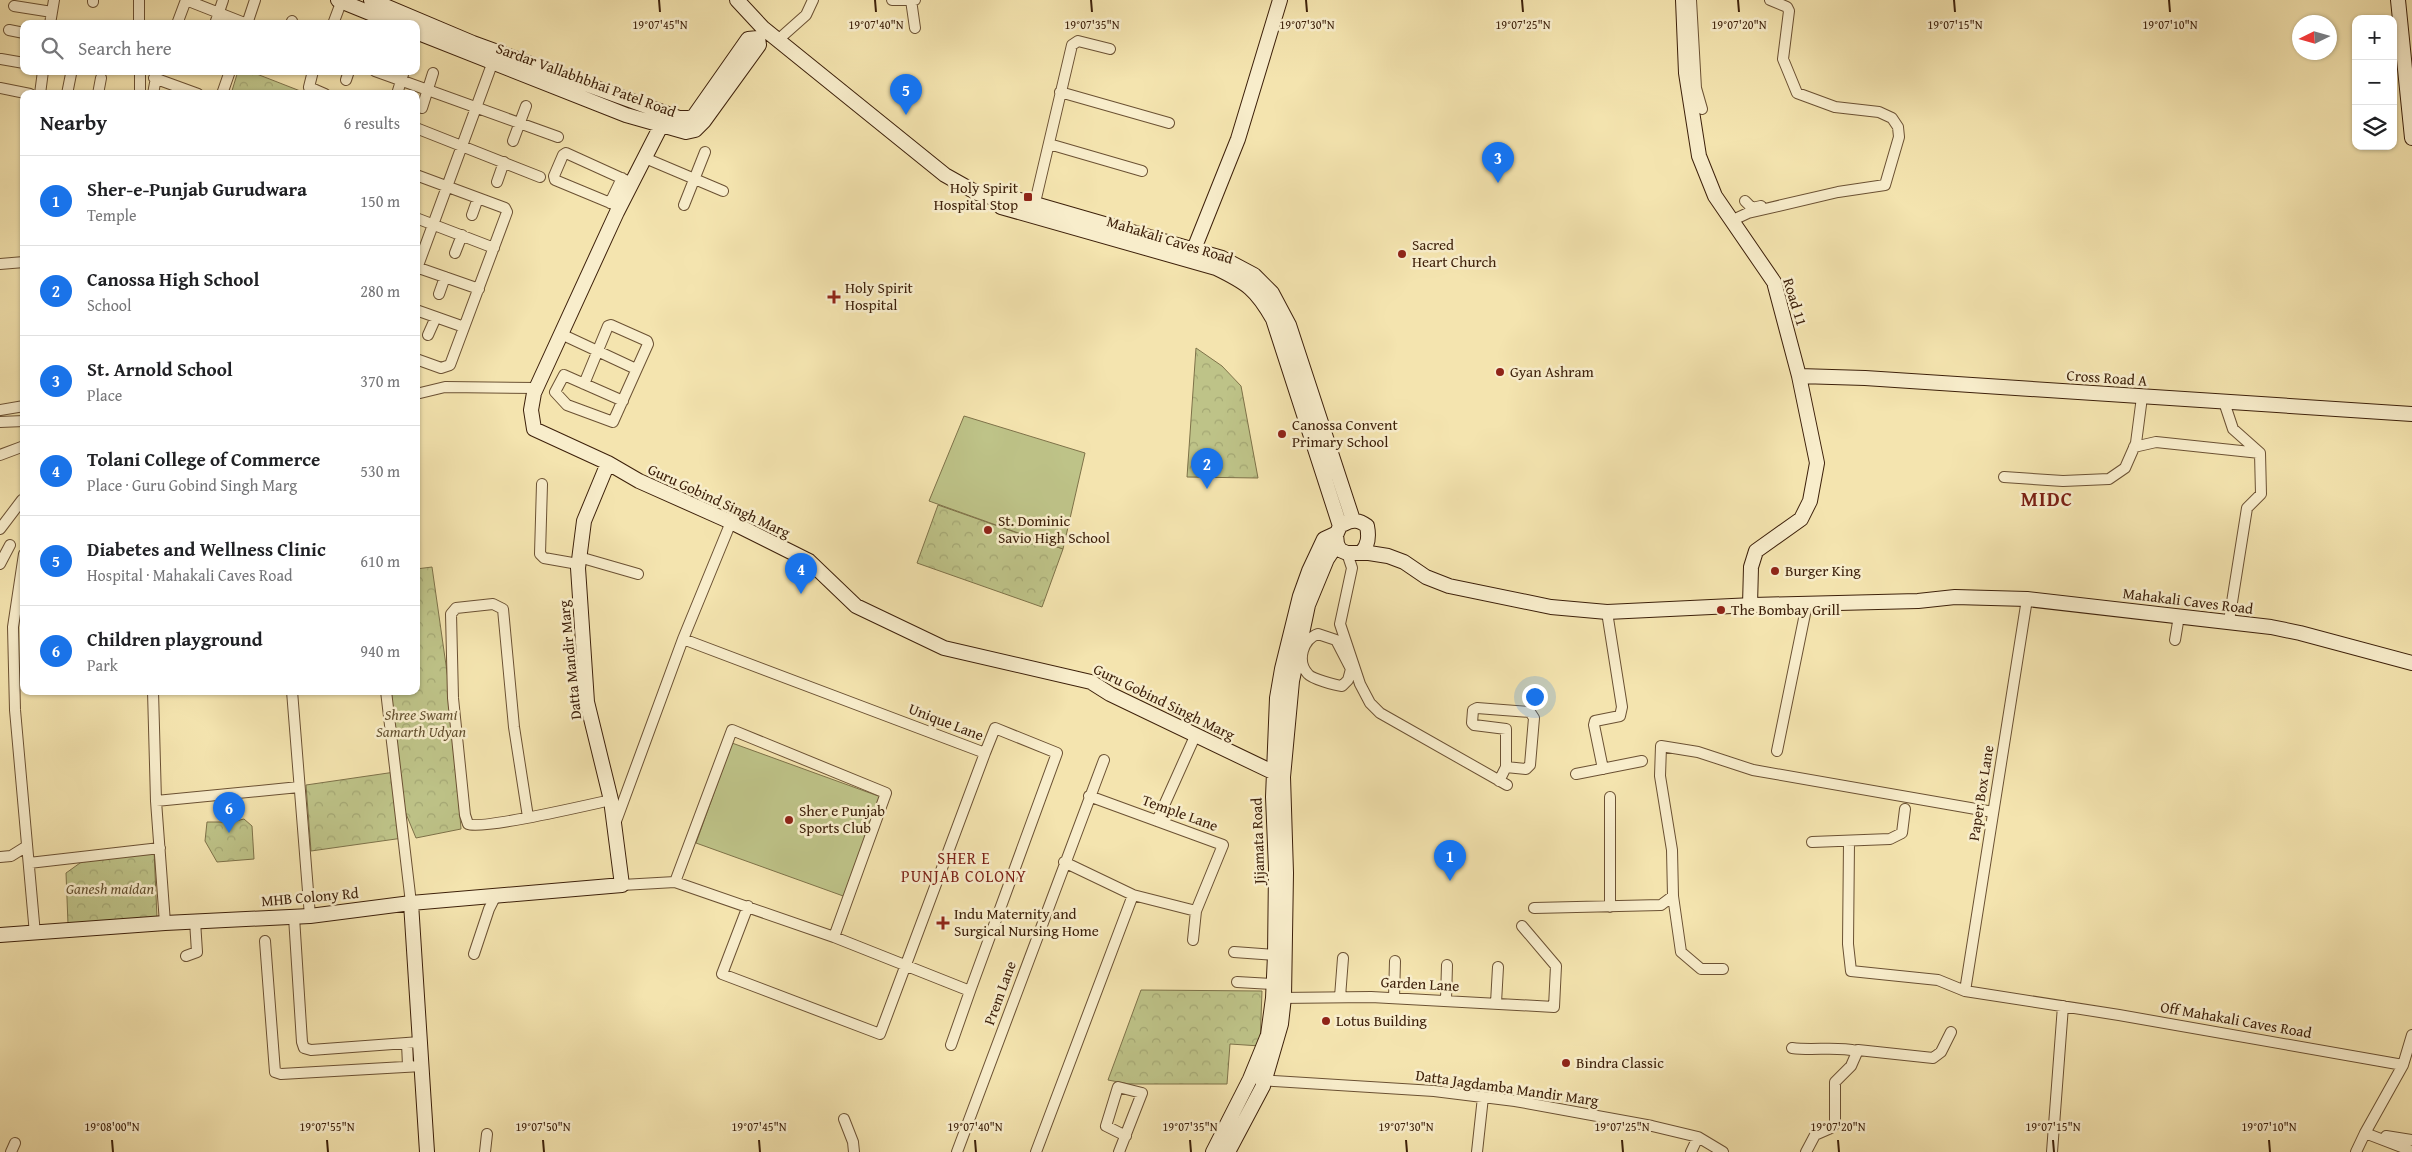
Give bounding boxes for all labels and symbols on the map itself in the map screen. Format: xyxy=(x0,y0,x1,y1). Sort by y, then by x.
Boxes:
north arrow xyxy=(2292,15,2337,60)
text: 19°07'45"N xyxy=(632,16,688,33)
text: 19°07'40"N xyxy=(848,16,904,33)
text: 19°07'35"N xyxy=(1064,16,1120,33)
text: 19°07'30"N xyxy=(1279,16,1335,33)
text: 19°07'25"N xyxy=(1495,16,1551,33)
text: 19°07'20"N xyxy=(1711,16,1767,33)
text: 19°07'15"N xyxy=(1927,16,1983,33)
text: 19°07'10"N xyxy=(2142,16,2198,33)
street label: Sardar Vallabhbhai Patel Road xyxy=(493,37,679,122)
pin: 5 xyxy=(890,74,922,115)
pin: 3 xyxy=(1482,142,1514,183)
place label: Holy Spirit Hospital Stop xyxy=(934,177,1019,215)
marker: Holy Spirit Hospital Stop xyxy=(1022,191,1034,203)
street label: Mahakali Caves Road xyxy=(1104,210,1236,269)
place label: Sacred Heart Church xyxy=(1412,234,1497,272)
marker: Sacred Heart Church xyxy=(1396,248,1408,260)
street label: Road 11 xyxy=(1778,275,1813,328)
place label: Holy Spirit Hospital xyxy=(845,277,914,315)
marker: Holy Spirit Hospital xyxy=(827,290,841,304)
place label: Gyan Ashram xyxy=(1510,361,1594,382)
street label: Cross Road A xyxy=(2066,364,2148,391)
marker: Gyan Ashram xyxy=(1494,366,1506,378)
place label: Canossa Convent Primary School xyxy=(1292,414,1398,452)
marker: Canossa Convent Primary School xyxy=(1276,428,1288,440)
pin: 2 xyxy=(1191,448,1223,489)
street label: Guru Gobind Singh Marg xyxy=(645,458,794,543)
district label: MIDC xyxy=(2021,484,2073,513)
place label: St. Dominic Savio High School xyxy=(998,510,1110,548)
marker: St. Dominic Savio High School xyxy=(982,524,994,536)
pin: 4 xyxy=(785,553,817,594)
place label: Burger King xyxy=(1785,560,1861,581)
marker: Burger King xyxy=(1769,565,1781,577)
street label: Mahakali Caves Road xyxy=(2122,582,2254,619)
street label: Datta Mandir Marg xyxy=(553,599,586,721)
place label: The Bombay Grill xyxy=(1731,599,1840,620)
marker: The Bombay Grill xyxy=(1715,604,1727,616)
street label: Guru Gobind Singh Marg xyxy=(1090,658,1239,745)
your location xyxy=(1522,684,1548,710)
street label: Unique Lane xyxy=(906,698,987,745)
park label: Shree Swami Samarth Udyan xyxy=(376,704,466,742)
street label: Paper Box Lane xyxy=(1963,744,1998,842)
street label: Temple Lane xyxy=(1139,789,1221,836)
pin: 6 xyxy=(213,792,245,833)
street label: Jijamata Road xyxy=(1245,797,1270,887)
place label: Sher e Punjab Sports Club xyxy=(799,800,885,838)
marker: Sher e Punjab Sports Club xyxy=(783,814,795,826)
pin: 1 xyxy=(1434,840,1466,881)
district label: SHER E PUNJAB COLONY xyxy=(901,846,1027,888)
park label: Ganesh maidan xyxy=(66,878,154,899)
street label: MHB Colony Rd xyxy=(260,882,359,911)
place label: Indu Maternity and Surgical Nursing Home xyxy=(954,903,1099,941)
marker: Indu Maternity and Surgical Nursing Home xyxy=(936,916,950,930)
street label: Prem Lane xyxy=(978,958,1021,1028)
street label: Garden Lane xyxy=(1380,971,1460,996)
street label: Off Mahakali Caves Road xyxy=(2159,996,2313,1043)
place label: Lotus Building xyxy=(1336,1010,1427,1031)
marker: Lotus Building xyxy=(1320,1015,1332,1027)
place label: Bindra Classic xyxy=(1576,1052,1664,1073)
marker: Bindra Classic xyxy=(1560,1057,1572,1069)
street label: Datta Jagdamba Mandir Marg xyxy=(1414,1064,1600,1111)
text: 19°08'00"N xyxy=(84,1118,140,1135)
text: 19°07'55"N xyxy=(299,1118,355,1135)
text: 19°07'50"N xyxy=(515,1118,571,1135)
text: 19°07'45"N xyxy=(731,1118,787,1135)
text: 19°07'40"N xyxy=(947,1118,1003,1135)
text: 19°07'35"N xyxy=(1162,1118,1218,1135)
text: 19°07'30"N xyxy=(1378,1118,1434,1135)
text: 19°07'25"N xyxy=(1594,1118,1650,1135)
text: 19°07'20"N xyxy=(1810,1118,1866,1135)
text: 19°07'15"N xyxy=(2025,1118,2081,1135)
text: 19°07'10"N xyxy=(2241,1118,2297,1135)

